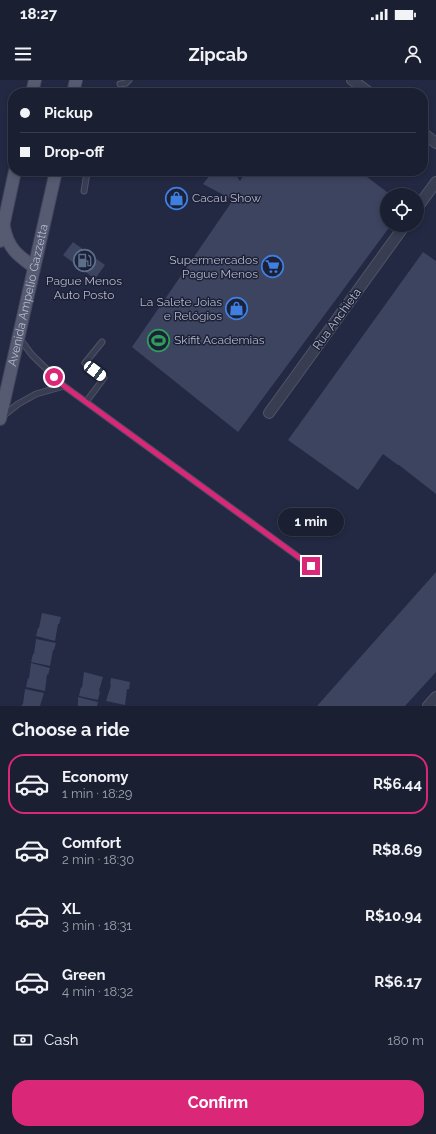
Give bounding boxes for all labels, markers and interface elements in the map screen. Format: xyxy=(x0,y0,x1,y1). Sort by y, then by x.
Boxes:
text: 18:27 xyxy=(20,5,57,23)
icon: menu xyxy=(12,43,34,65)
icon: person xyxy=(402,43,424,65)
text: Zipcab xyxy=(188,44,248,65)
text: Pickup xyxy=(44,104,93,122)
text: Drop-off xyxy=(44,143,104,161)
shop icon: Cacau Show xyxy=(164,185,190,211)
map controls xyxy=(380,188,424,232)
button: locate xyxy=(380,188,424,232)
place label: Cacau Show xyxy=(192,191,261,205)
street label: Avenida Ampelio Gazzetta xyxy=(5,223,51,368)
fuel station icon: Pague Menos Auto Posto xyxy=(71,247,97,273)
place label: Supermercados Pague Menos xyxy=(169,253,258,281)
supermarket icon: Supermercados Pague Menos xyxy=(260,254,286,280)
place label: Pague Menos Auto Posto xyxy=(46,274,122,302)
street label: Rua Anchieta xyxy=(310,285,364,353)
place label: La Salete Joias e Relógios xyxy=(140,295,222,323)
shop icon: La Salete Joias e Relógios xyxy=(224,296,250,322)
sports icon: Skifit Academias xyxy=(146,327,172,353)
place label: Skifit Academias xyxy=(174,333,265,347)
car xyxy=(82,359,108,383)
route start xyxy=(45,368,63,386)
callout: 1 min xyxy=(278,508,344,536)
text: 1 min xyxy=(295,514,327,529)
route end xyxy=(302,557,320,575)
text: Choose a ride xyxy=(12,719,130,740)
icon: car xyxy=(14,766,50,802)
text: Economy xyxy=(62,768,129,786)
text: R$6.44 xyxy=(373,775,422,793)
text: 1 min · 18:29 xyxy=(62,786,132,801)
icon: car xyxy=(14,832,50,868)
text: Comfort xyxy=(62,834,121,852)
text: R$8.69 xyxy=(372,841,422,859)
text: 2 min · 18:30 xyxy=(62,852,134,867)
icon: car xyxy=(14,898,50,934)
text: XL xyxy=(62,900,80,918)
text: R$10.94 xyxy=(365,907,422,925)
text: 3 min · 18:31 xyxy=(62,918,132,933)
icon: car xyxy=(14,964,50,1000)
text: Green xyxy=(62,966,106,984)
text: R$6.17 xyxy=(374,973,422,991)
text: 4 min · 18:32 xyxy=(62,984,133,999)
icon: cash xyxy=(12,1029,34,1051)
text: Cash xyxy=(44,1031,78,1049)
text: 180 m xyxy=(388,1033,424,1048)
button: Confirm xyxy=(12,1080,424,1126)

